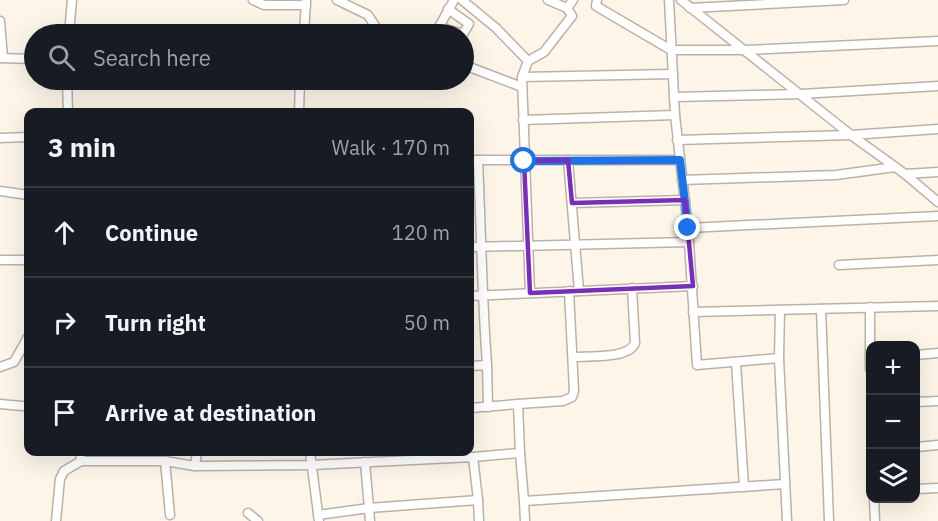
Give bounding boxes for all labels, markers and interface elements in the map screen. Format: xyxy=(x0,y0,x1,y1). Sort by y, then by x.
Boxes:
search box xyxy=(24,24,474,90)
icon: search xyxy=(45,41,78,74)
text: Search here xyxy=(93,43,211,72)
text: 3 min xyxy=(48,130,116,164)
text: Walk · 170 m xyxy=(332,134,450,161)
route start xyxy=(510,147,536,173)
route end xyxy=(674,214,700,240)
icon: ahead xyxy=(48,216,81,249)
text: Continue xyxy=(105,218,198,247)
text: 120 m xyxy=(392,219,450,246)
icon: right xyxy=(48,306,81,339)
text: Turn right xyxy=(105,308,206,337)
text: 50 m xyxy=(404,309,450,336)
map controls xyxy=(866,341,920,503)
button: + xyxy=(866,341,920,395)
button: − xyxy=(866,395,920,449)
icon: arrive xyxy=(48,396,81,429)
text: Arrive at destination xyxy=(105,398,316,427)
button: layers xyxy=(866,449,920,503)

